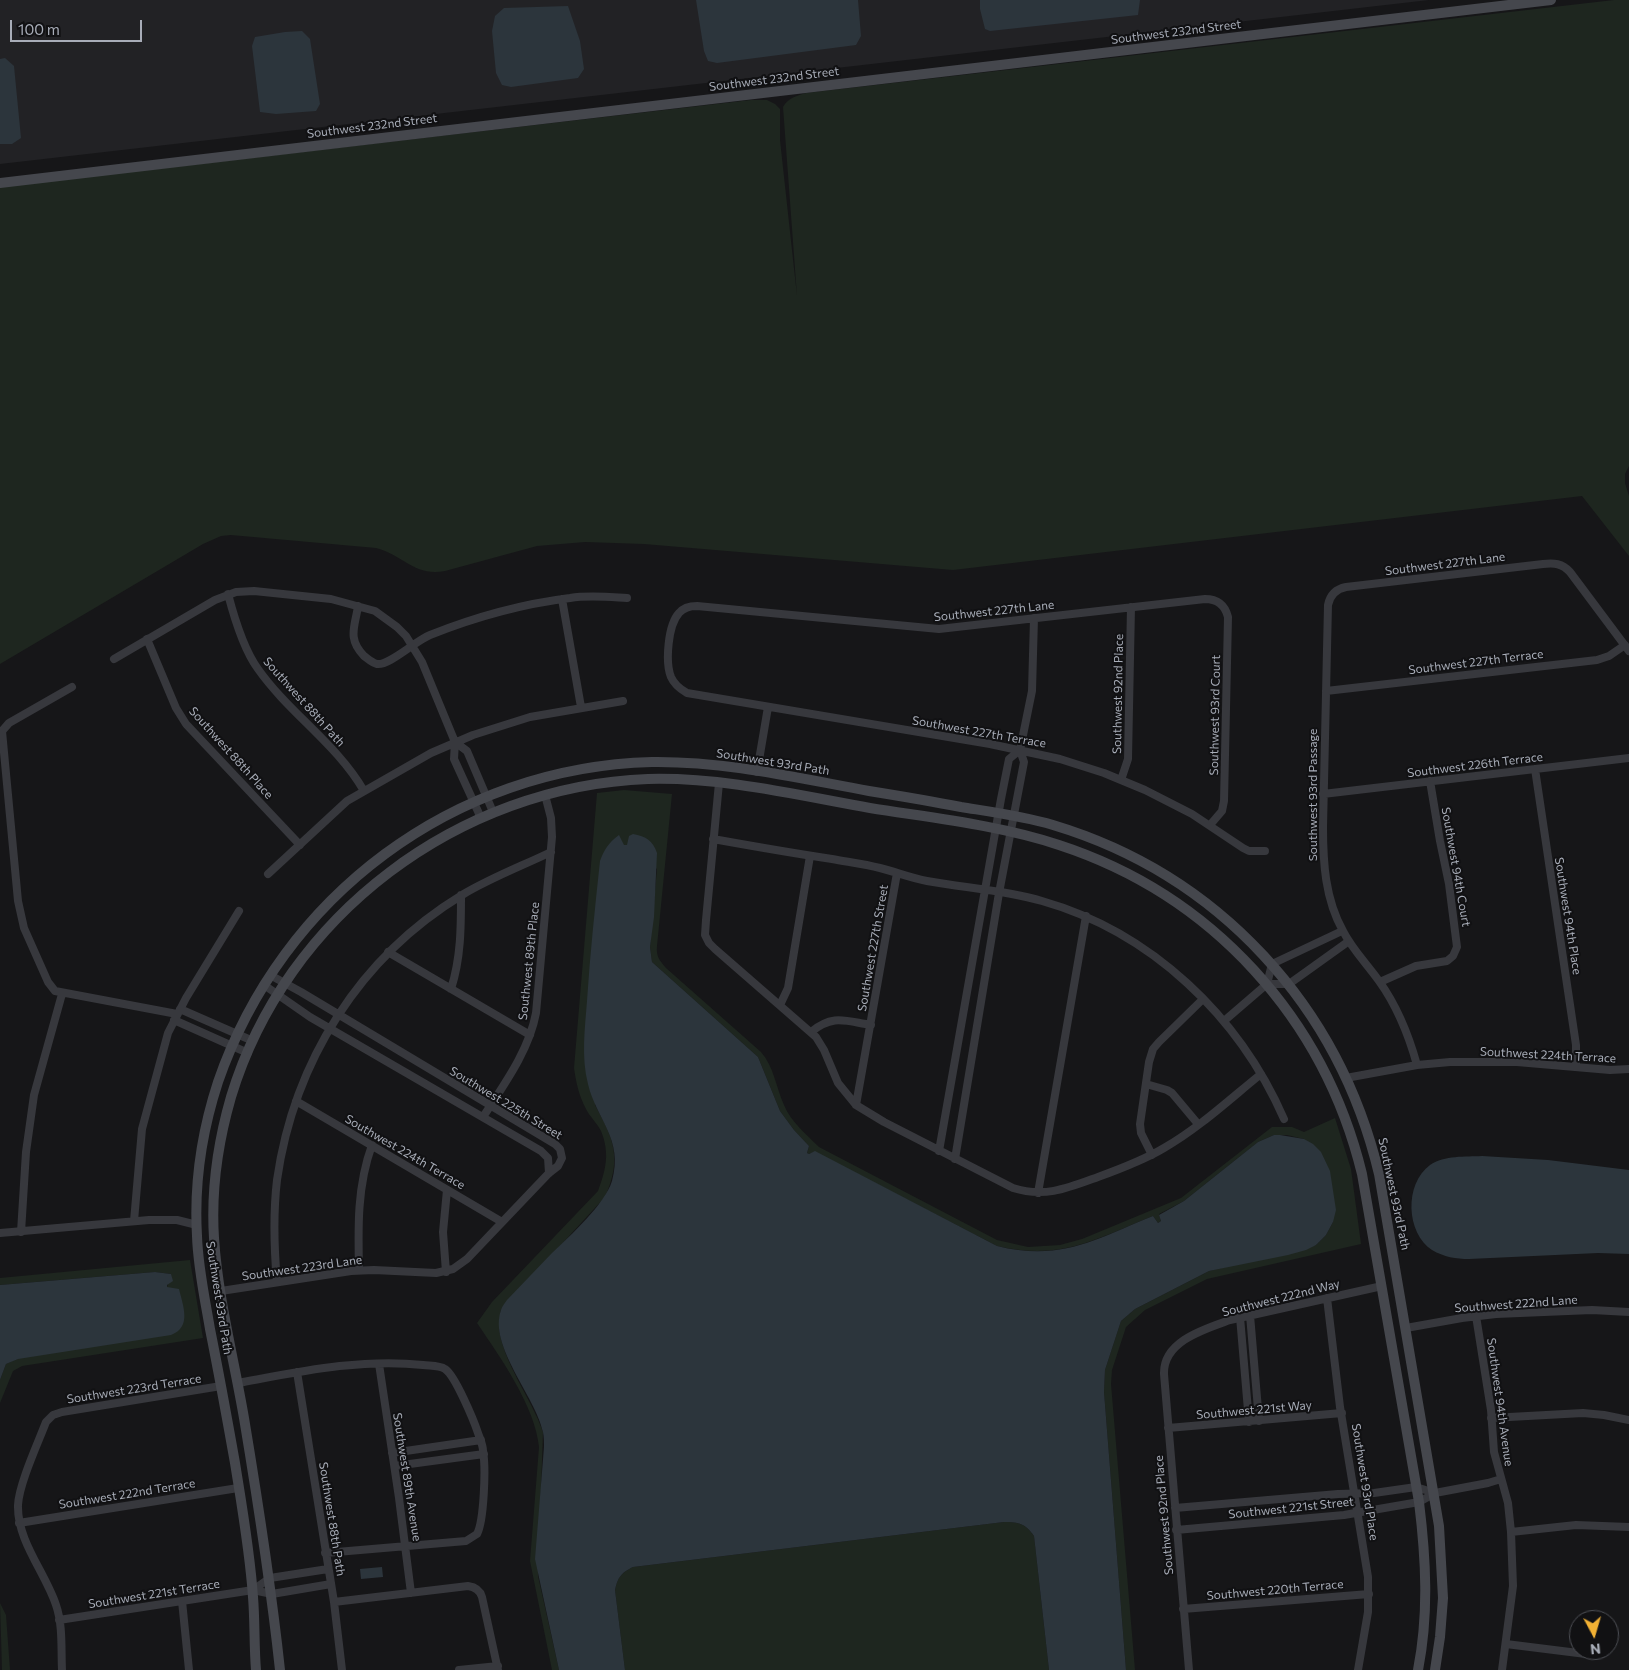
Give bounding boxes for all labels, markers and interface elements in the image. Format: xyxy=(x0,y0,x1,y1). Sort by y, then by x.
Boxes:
scale bar xyxy=(12,10,145,42)
street label: Southwest 232nd Street xyxy=(1110,17,1242,47)
text: 100 m xyxy=(18,20,60,38)
street label: Southwest 232nd Street xyxy=(708,64,840,94)
street label: Southwest 232nd Street xyxy=(306,111,438,141)
street label: Southwest 227th Lane xyxy=(1384,549,1506,579)
street label: Southwest 227th Lane xyxy=(933,598,1055,624)
street label: Southwest 92nd Place xyxy=(1110,634,1126,754)
street label: Southwest 227th Terrace xyxy=(1408,647,1544,677)
street label: Southwest 88th Path xyxy=(260,654,348,750)
street label: Southwest 93rd Court xyxy=(1207,655,1223,775)
street label: Southwest 88th Place xyxy=(186,704,276,802)
street label: Southwest 227th Terrace xyxy=(911,713,1047,751)
street label: Southwest 93rd Passage xyxy=(1306,729,1320,861)
street label: Southwest 93rd Path xyxy=(715,746,831,778)
street label: Southwest 226th Terrace xyxy=(1406,750,1544,780)
street label: Southwest 94th Court xyxy=(1438,806,1474,928)
street label: Southwest 94th Place xyxy=(1552,856,1584,976)
street label: Southwest 227th Street xyxy=(855,883,891,1013)
street label: Southwest 89th Place xyxy=(516,901,542,1021)
street label: Southwest 224th Terrace xyxy=(1479,1044,1617,1066)
street label: Southwest 225th Street xyxy=(447,1064,565,1142)
street label: Southwest 224th Terrace xyxy=(342,1112,468,1192)
street label: Southwest 93rd Path xyxy=(1375,1137,1413,1251)
street label: Southwest 93rd Path xyxy=(203,1240,235,1356)
street label: Southwest 223rd Lane xyxy=(241,1252,363,1284)
street label: Southwest 222nd Way xyxy=(1221,1276,1341,1320)
street label: Southwest 222nd Lane xyxy=(1454,1293,1578,1315)
street label: Southwest 94th Avenue xyxy=(1484,1337,1516,1467)
street label: Southwest 223rd Terrace xyxy=(66,1371,202,1407)
street label: Southwest 221st Way xyxy=(1196,1398,1312,1422)
street label: Southwest 89th Avenue xyxy=(390,1412,424,1542)
street label: Southwest 93rd Place xyxy=(1349,1423,1381,1541)
street label: Southwest 92nd Place xyxy=(1152,1455,1176,1575)
street label: Southwest 88th Path xyxy=(316,1461,348,1577)
street label: Southwest 222nd Terrace xyxy=(58,1476,196,1512)
street label: Southwest 221st Street xyxy=(1228,1494,1354,1522)
street label: Southwest 221st Terrace xyxy=(87,1576,221,1612)
street label: Southwest 220th Terrace xyxy=(1206,1577,1344,1603)
north arrow xyxy=(1569,1610,1619,1660)
text: N xyxy=(1589,1640,1602,1658)

